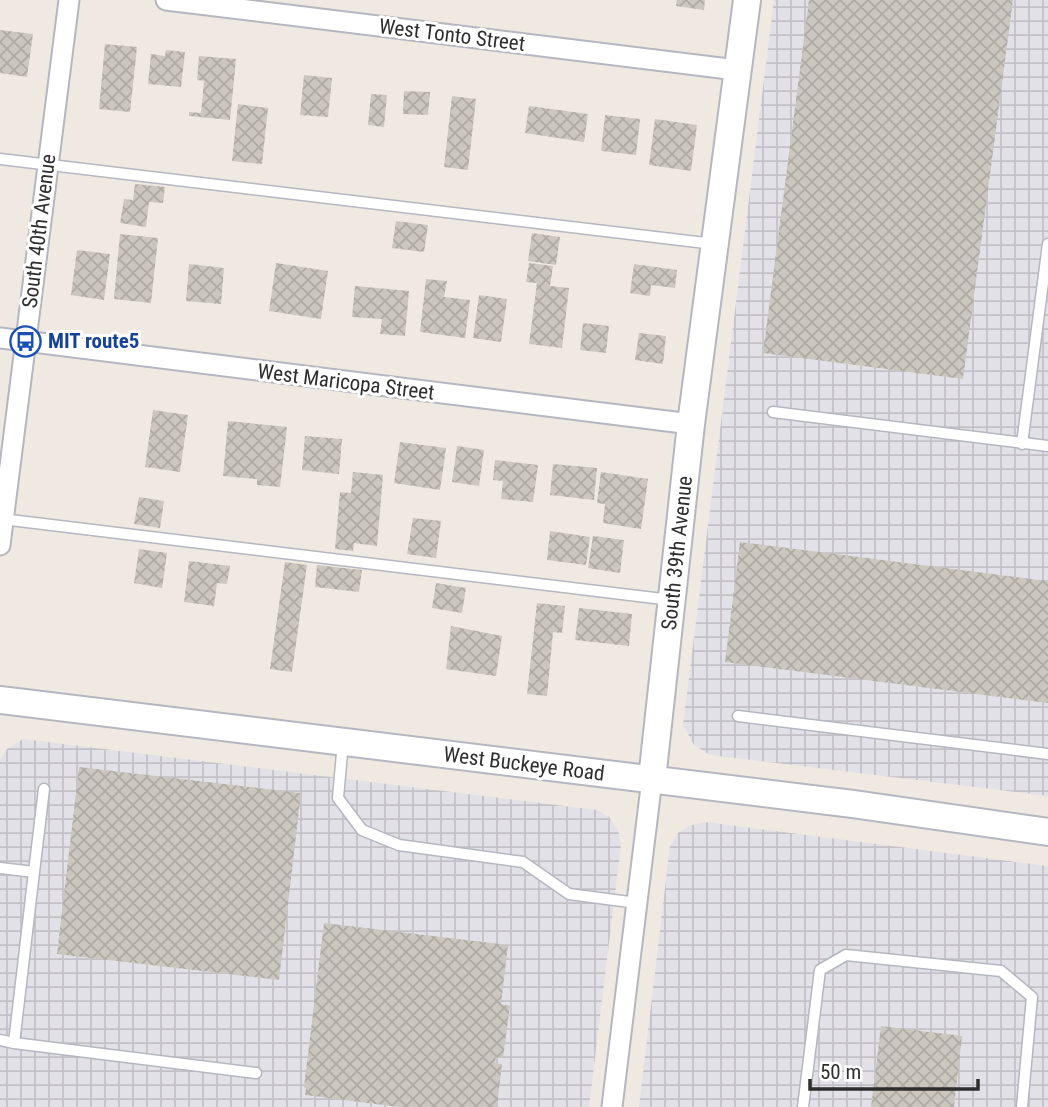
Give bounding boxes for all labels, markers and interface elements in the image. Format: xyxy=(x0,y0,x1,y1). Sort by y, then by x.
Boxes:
street label: West Tonto Street xyxy=(378,14,526,56)
street label: South 40th Avenue xyxy=(18,152,60,309)
bus stop icon: MIT route5 xyxy=(8,324,42,358)
place label: MIT route5 xyxy=(48,329,139,353)
street label: West Maricopa Street xyxy=(256,359,436,405)
street label: South 39th Avenue xyxy=(657,474,697,631)
street label: West Buckeye Road xyxy=(442,742,606,786)
scale bar xyxy=(810,1048,978,1092)
text: 50 m xyxy=(820,1060,861,1084)

